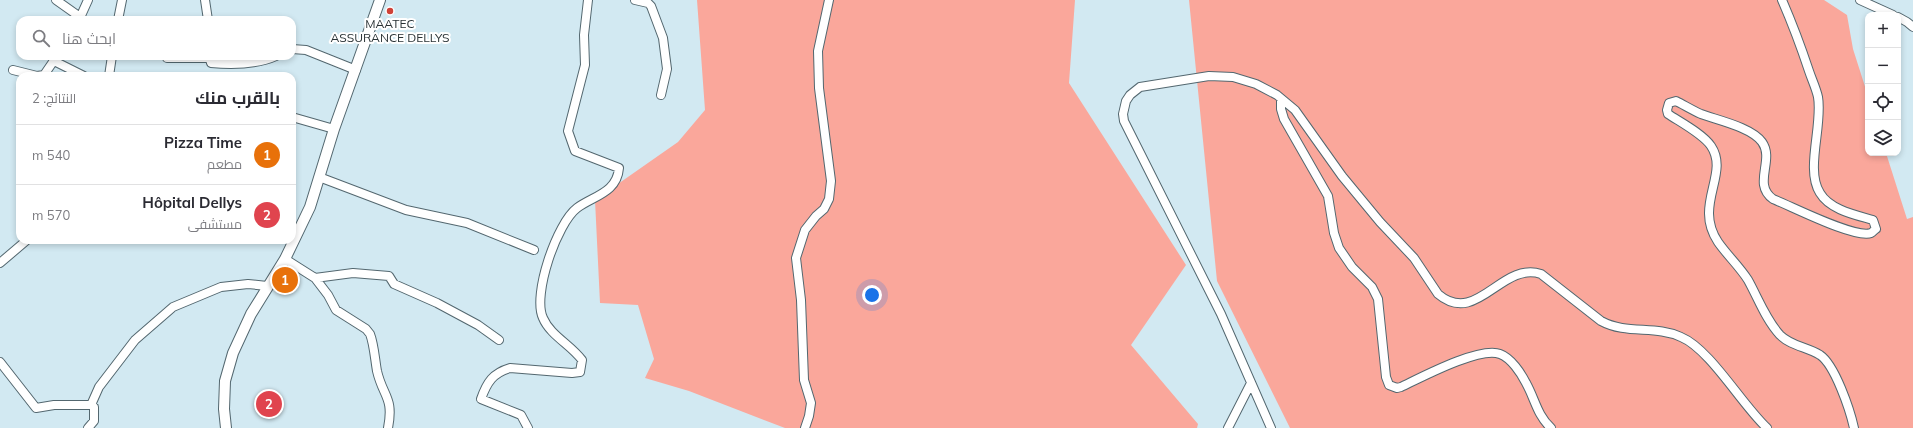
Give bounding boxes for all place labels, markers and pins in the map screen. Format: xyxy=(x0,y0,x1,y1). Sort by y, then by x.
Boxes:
marker: MAATEC ASSURANCE DELLYS xyxy=(385,6,395,16)
place label: MAATEC ASSURANCE DELLYS xyxy=(331,16,449,45)
pin: 1 xyxy=(272,265,298,295)
pin: 2 xyxy=(256,389,282,419)

